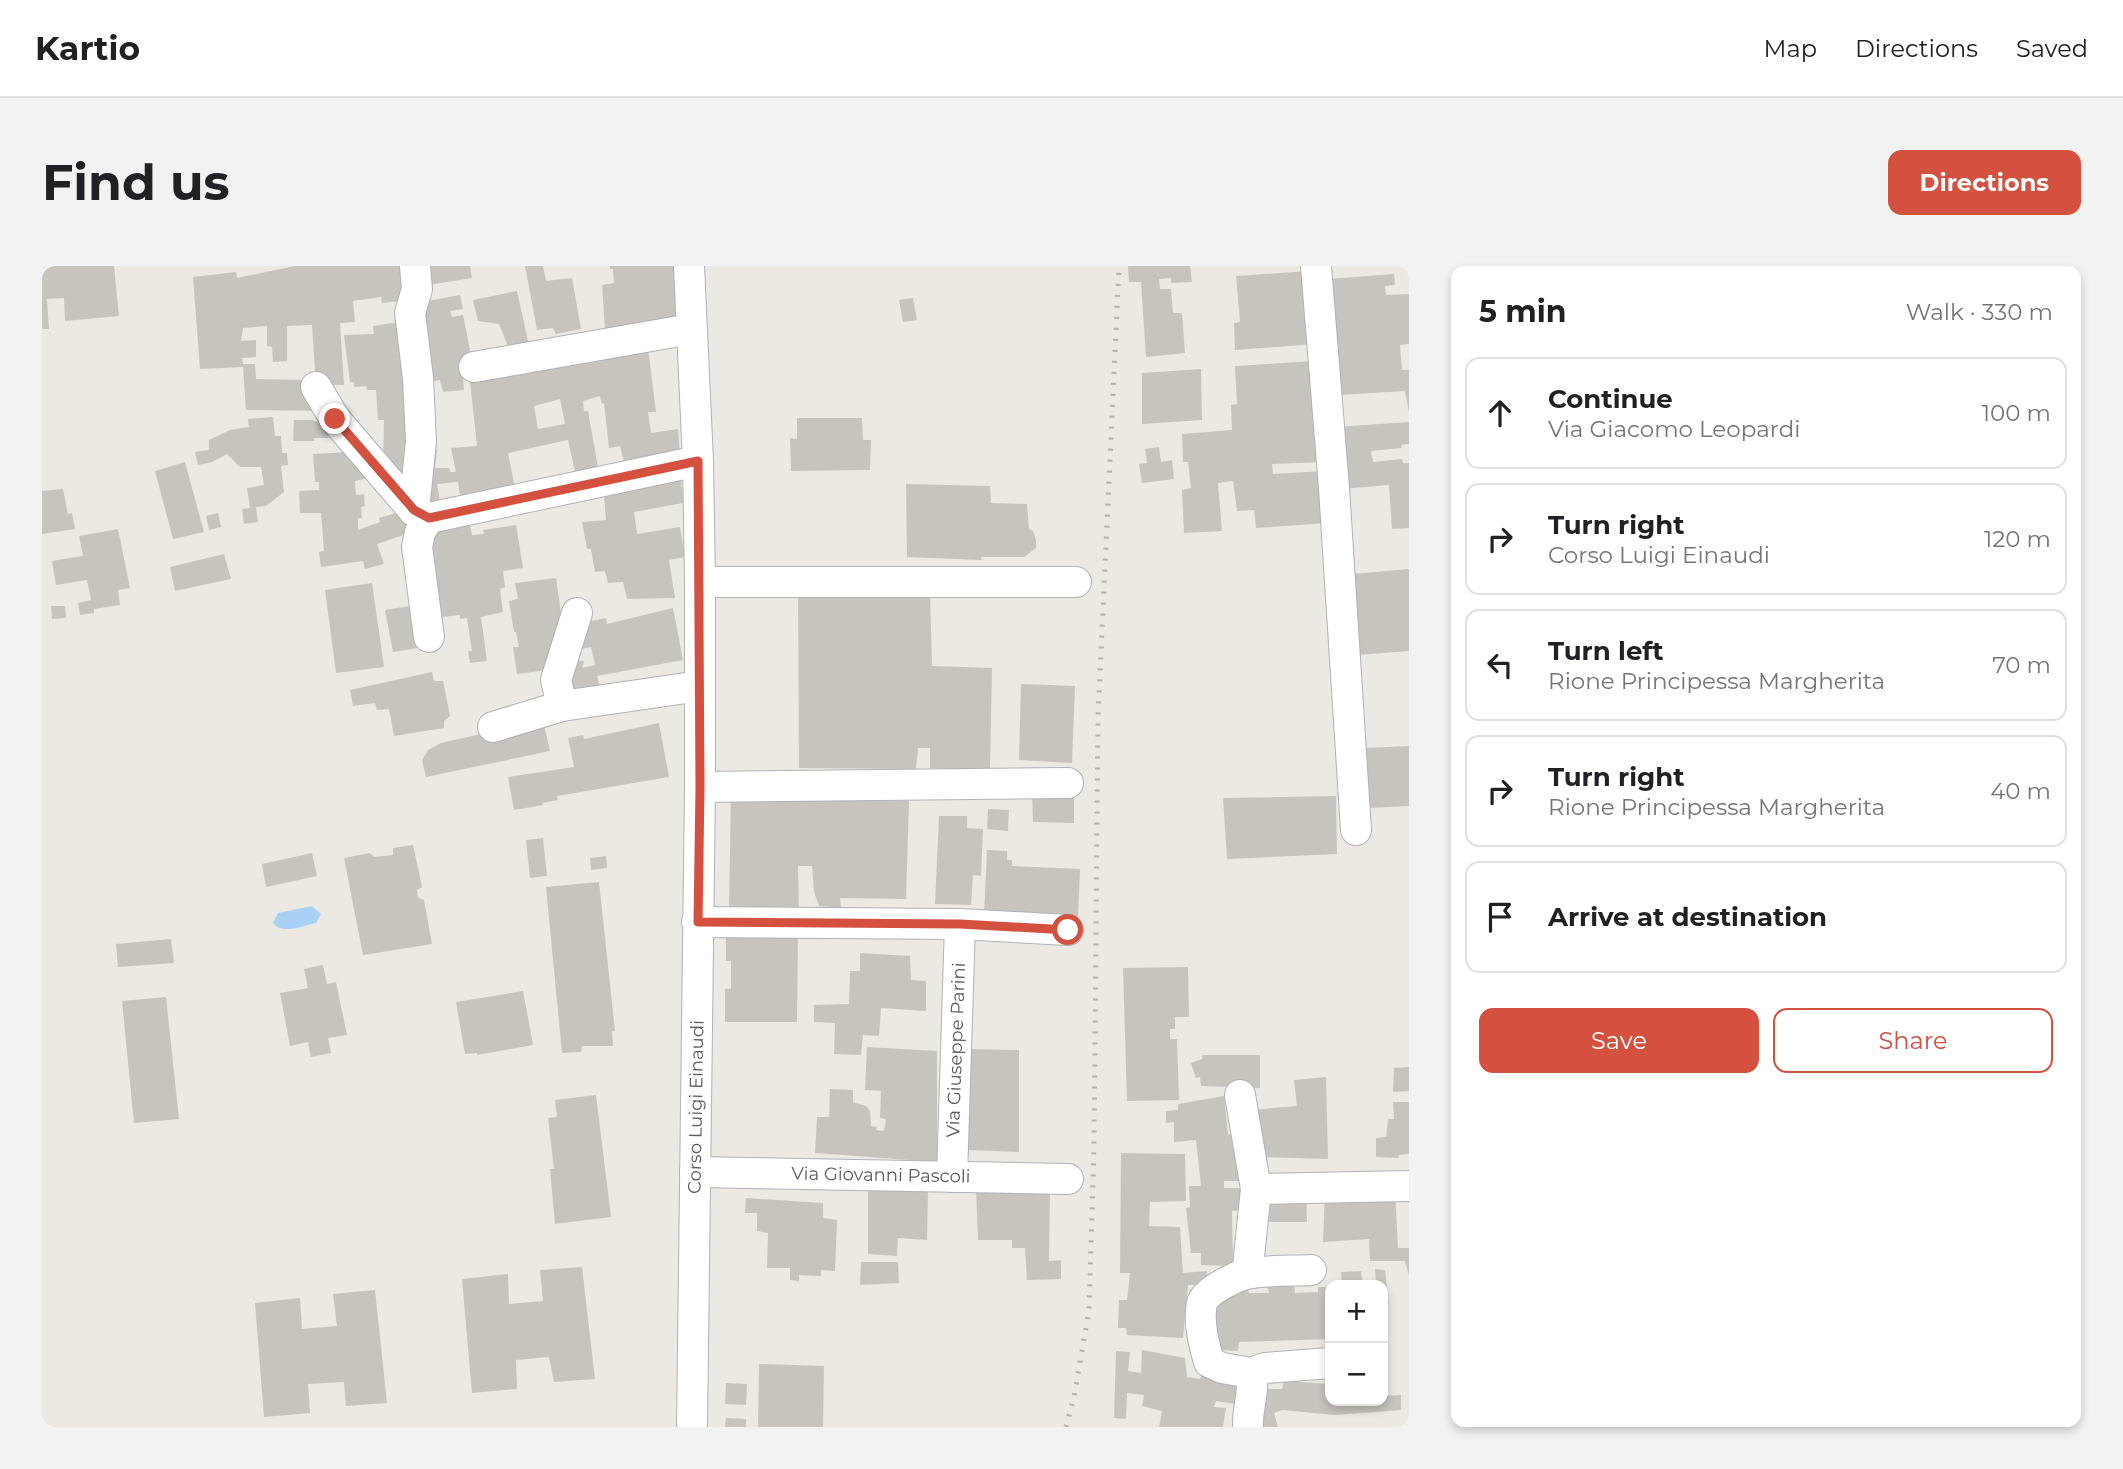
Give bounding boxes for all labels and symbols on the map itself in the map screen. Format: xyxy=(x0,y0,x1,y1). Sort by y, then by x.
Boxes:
route end xyxy=(319,403,350,434)
route start xyxy=(1052,914,1083,945)
street label: Via Giuseppe Parini xyxy=(942,962,970,1138)
street label: Corso Luigi Einaudi xyxy=(683,1020,709,1194)
street label: Via Giovanni Pascoli xyxy=(791,1162,971,1188)

